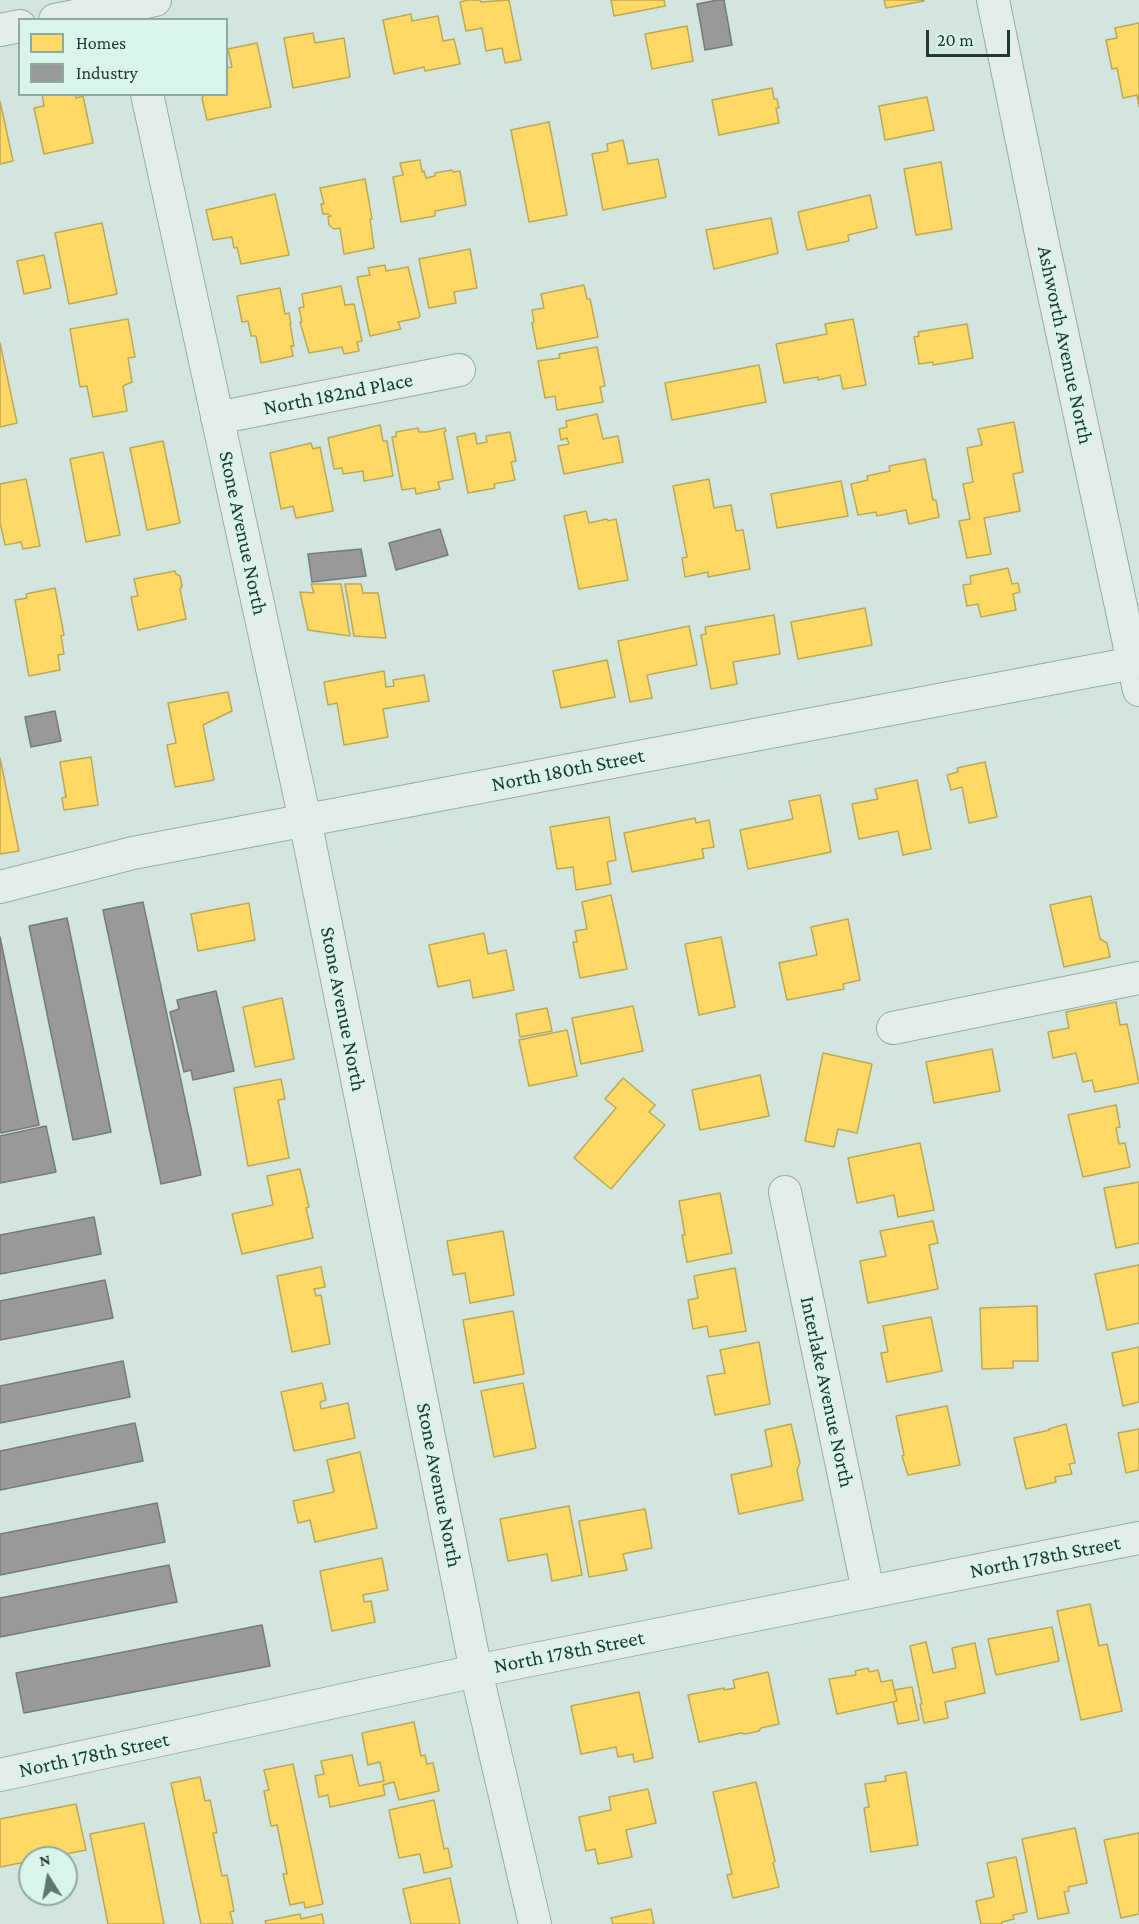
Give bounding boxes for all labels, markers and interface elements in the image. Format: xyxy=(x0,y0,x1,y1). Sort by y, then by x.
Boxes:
legend xyxy=(18,18,228,96)
scale bar xyxy=(929,18,1013,56)
text: 20 m xyxy=(937,30,974,50)
text: Homes xyxy=(76,33,126,53)
text: Industry xyxy=(76,63,138,83)
street label: Ashworth Avenue North xyxy=(1032,243,1098,447)
street label: North 182nd Place xyxy=(261,367,415,421)
street label: Stone Avenue North xyxy=(213,449,273,617)
street label: North 180th Street xyxy=(489,743,647,797)
street label: Stone Avenue North xyxy=(315,925,371,1093)
street label: Interlake Avenue North xyxy=(794,1294,860,1490)
street label: Stone Avenue North xyxy=(411,1401,467,1569)
street label: North 178th Street xyxy=(968,1530,1122,1584)
street label: North 178th Street xyxy=(492,1625,646,1679)
street label: North 178th Street xyxy=(17,1727,171,1783)
north arrow xyxy=(18,1846,78,1906)
text: N xyxy=(38,1850,52,1869)

